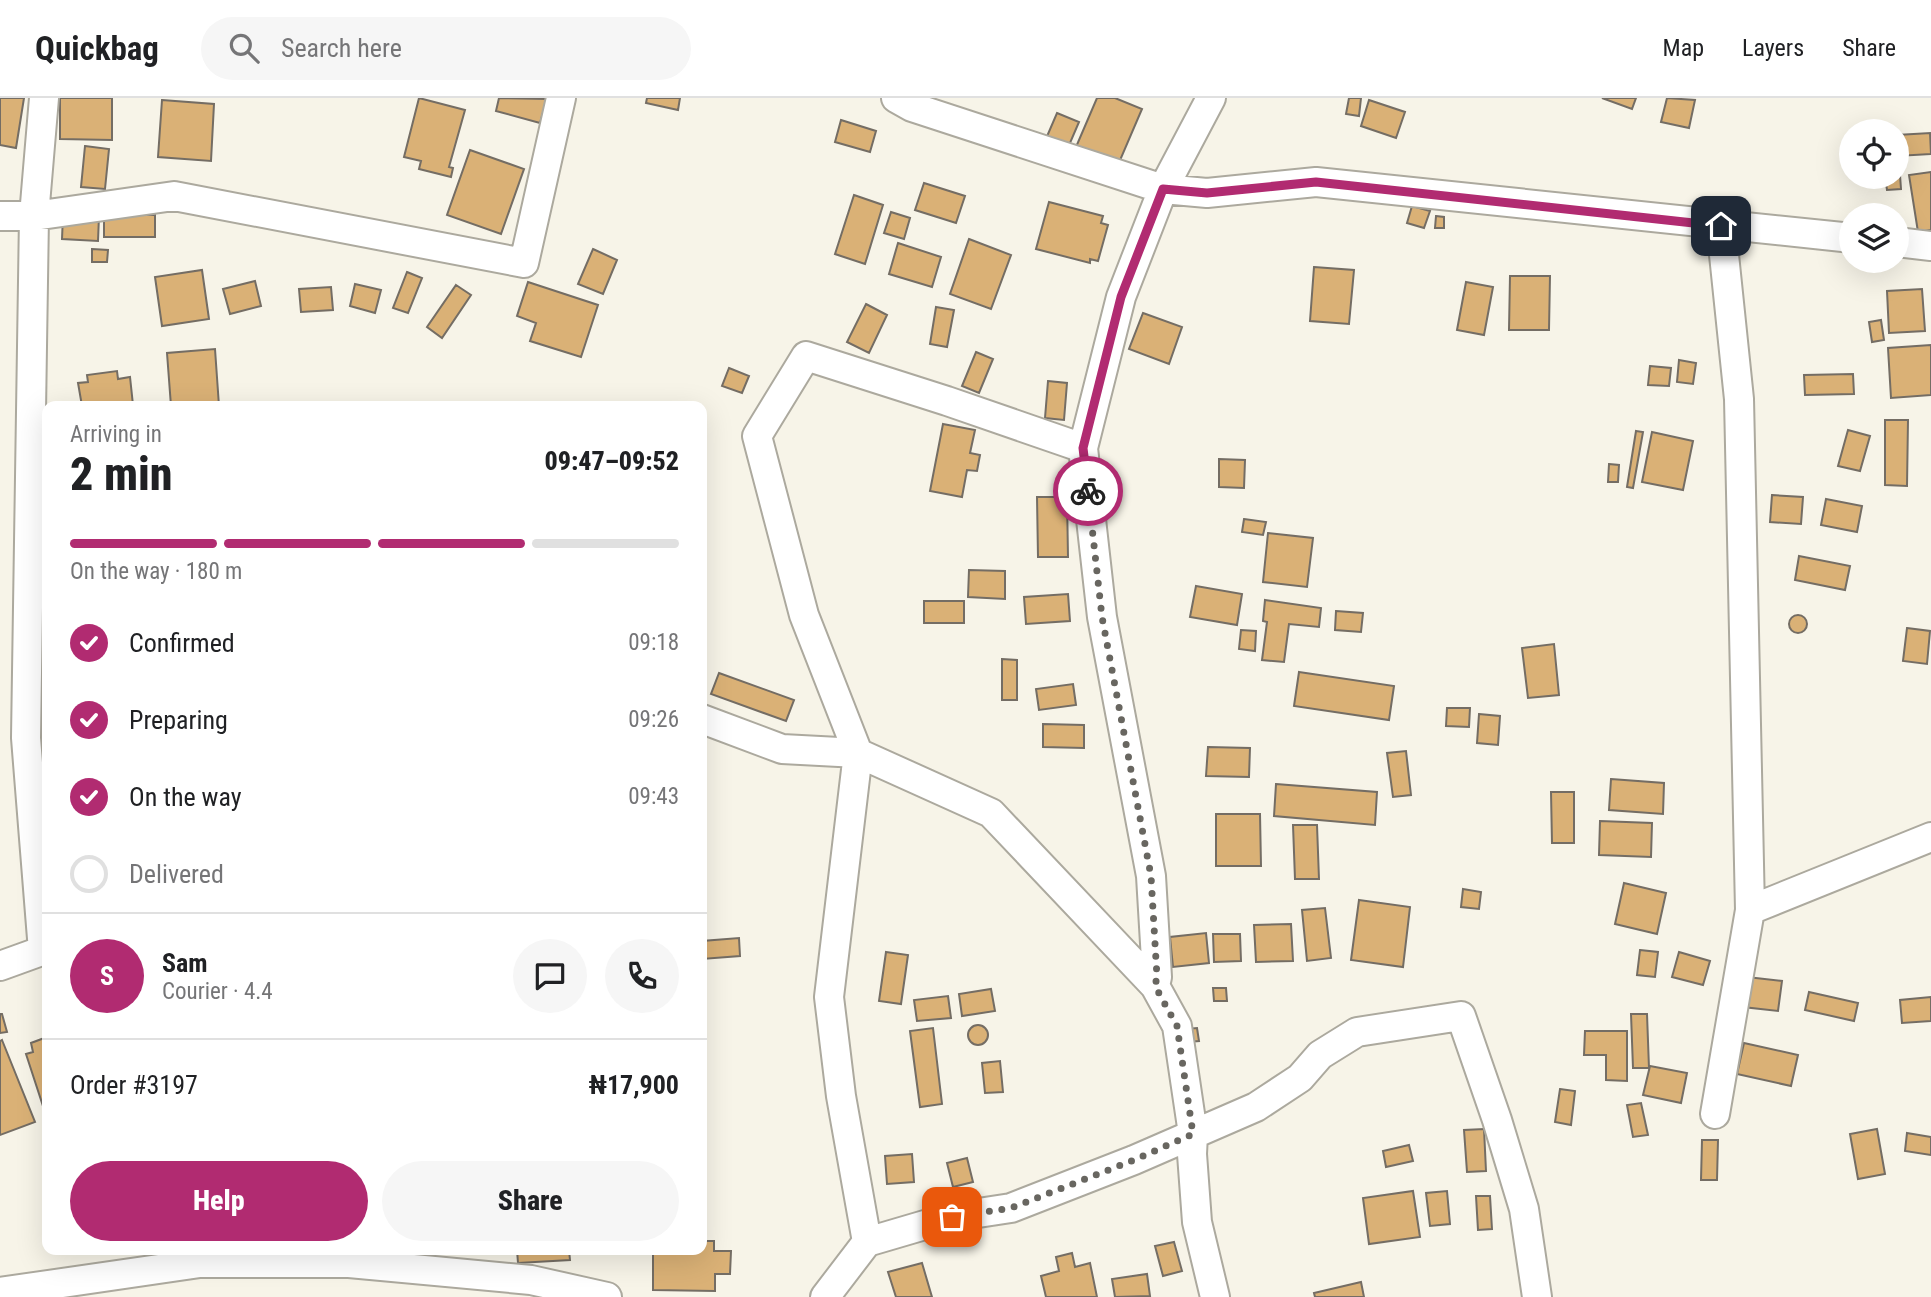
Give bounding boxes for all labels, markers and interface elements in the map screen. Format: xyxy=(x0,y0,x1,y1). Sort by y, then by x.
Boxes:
search box xyxy=(201,17,691,80)
text: Quickbag xyxy=(35,29,159,68)
icon: search xyxy=(225,29,263,67)
text: Search here xyxy=(281,33,402,63)
text: Map xyxy=(1663,34,1704,62)
text: Layers xyxy=(1742,34,1804,62)
text: Share xyxy=(1842,34,1896,62)
map controls xyxy=(1839,119,1909,273)
button: locate xyxy=(1839,119,1909,189)
pin xyxy=(1691,196,1751,256)
button: layers xyxy=(1839,203,1909,273)
icon: home xyxy=(1702,207,1740,245)
text: Arriving in xyxy=(70,421,162,448)
text: 09:47–09:52 xyxy=(545,446,679,476)
text: 2 min xyxy=(70,447,173,501)
courier xyxy=(1053,456,1123,526)
icon: bike xyxy=(1069,472,1107,510)
text: On the way · 180 m xyxy=(70,558,242,585)
icon: check xyxy=(70,624,108,662)
text: Confirmed xyxy=(129,628,235,658)
text: 09:18 xyxy=(628,629,679,656)
icon: check xyxy=(70,701,108,739)
text: Preparing xyxy=(129,705,228,735)
text: 09:26 xyxy=(628,706,679,733)
icon: check xyxy=(70,778,108,816)
text: On the way xyxy=(129,782,242,812)
text: 09:43 xyxy=(628,783,679,810)
text: Delivered xyxy=(129,859,224,889)
button: chat xyxy=(513,939,587,1013)
button: phone xyxy=(605,939,679,1013)
text: Sam xyxy=(162,948,208,978)
text: S xyxy=(100,961,114,991)
text: Courier · 4.4 xyxy=(162,978,273,1005)
text: Order #3197 xyxy=(70,1070,198,1100)
text: ₦17,900 xyxy=(588,1070,679,1100)
button: Help xyxy=(70,1161,368,1241)
button: Share xyxy=(382,1161,679,1241)
pin xyxy=(922,1187,982,1247)
icon: bag xyxy=(933,1198,971,1236)

